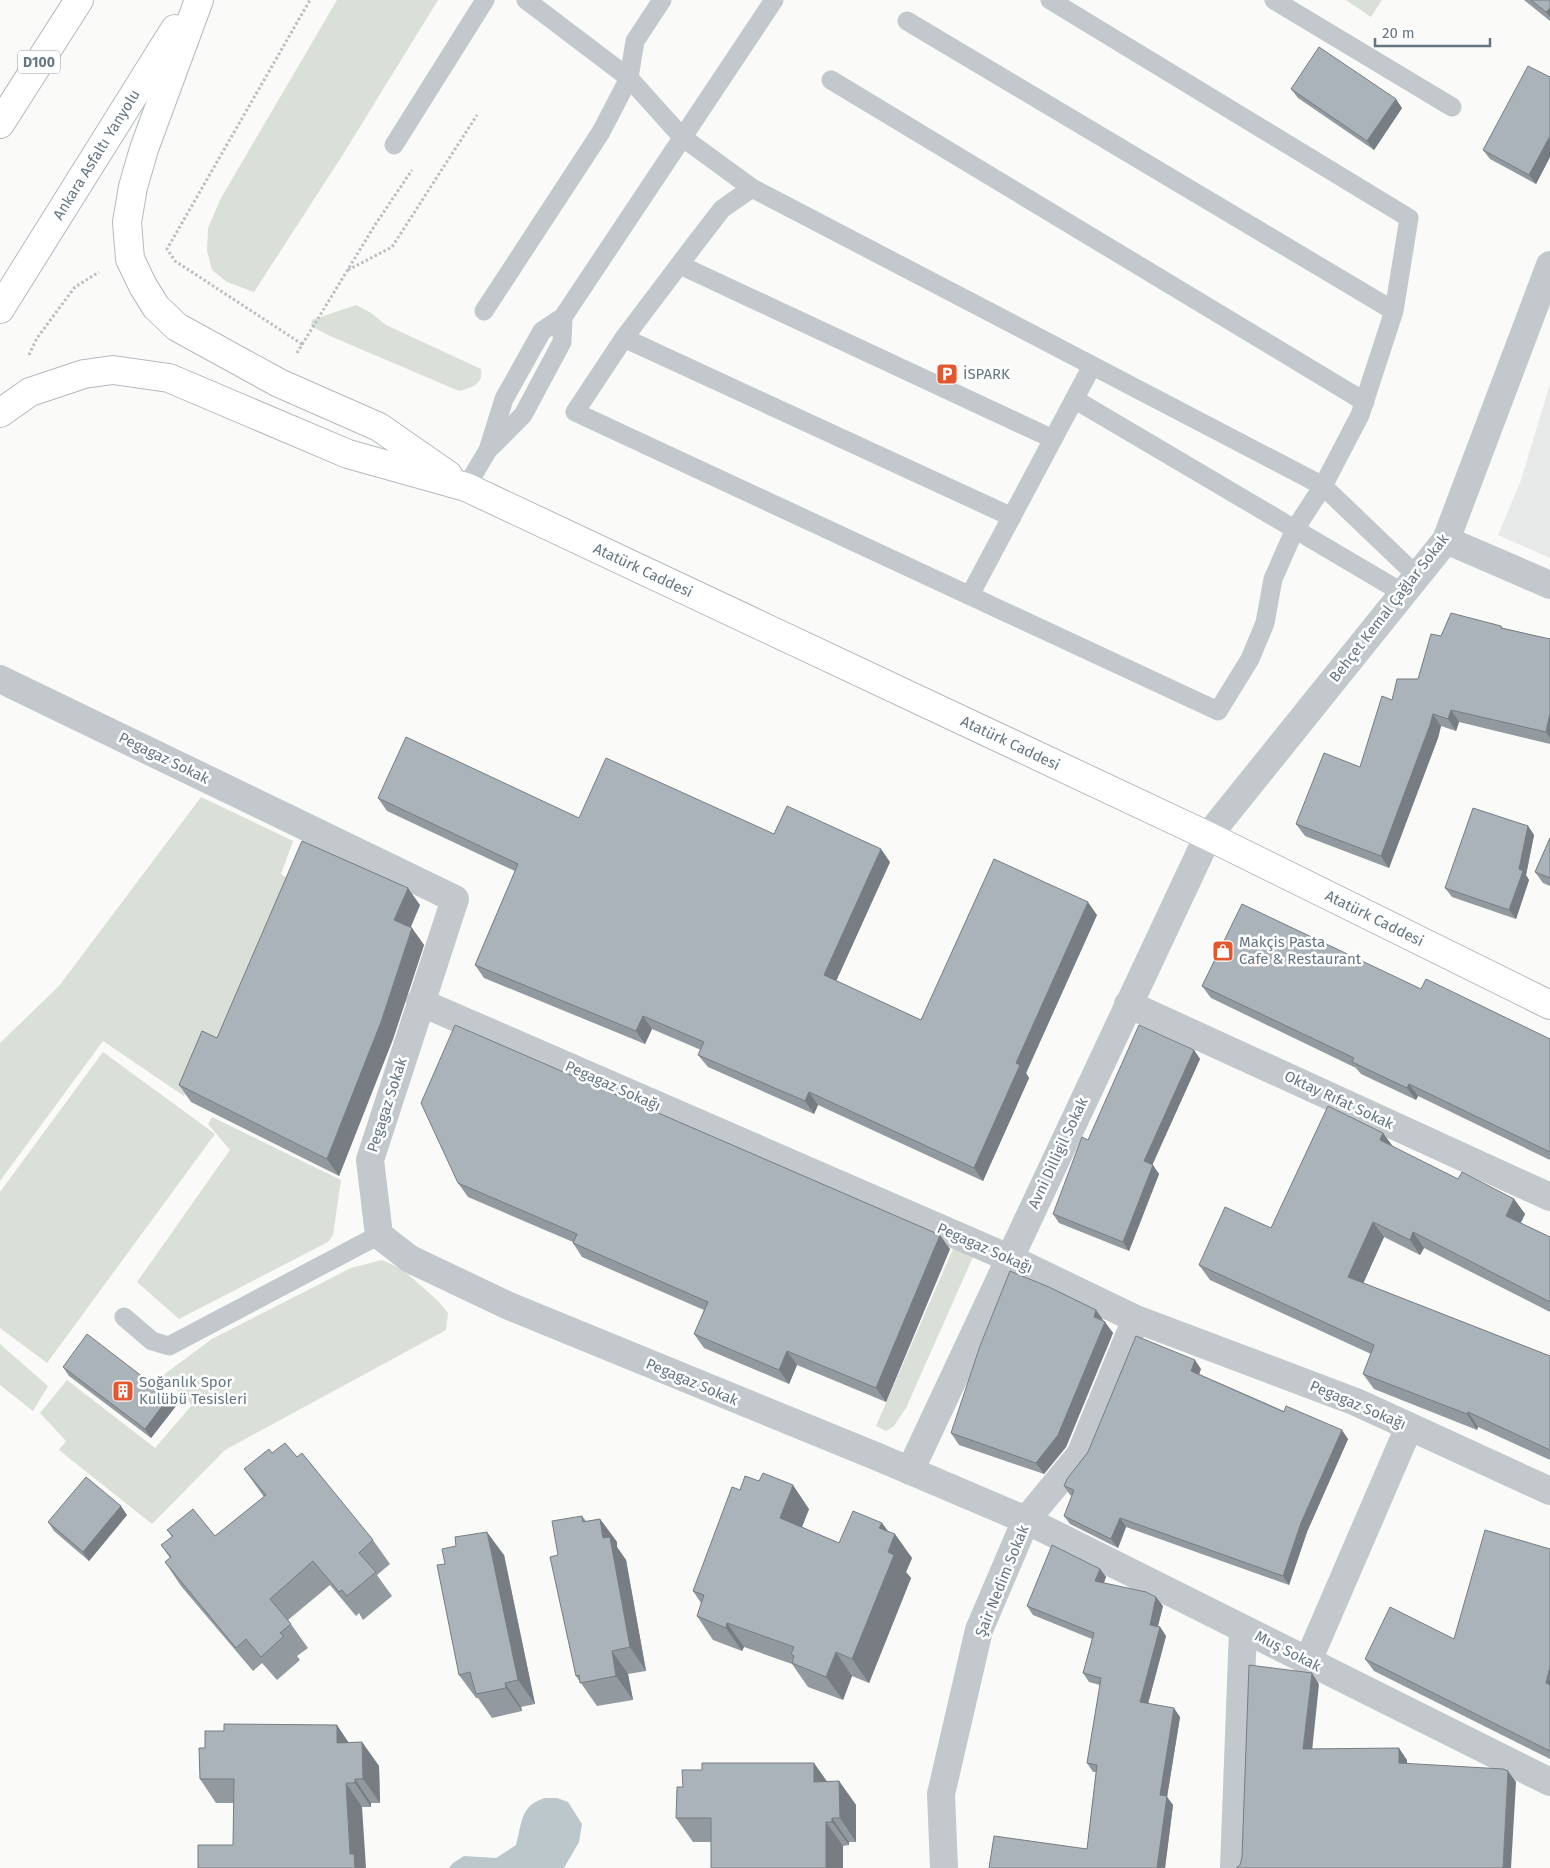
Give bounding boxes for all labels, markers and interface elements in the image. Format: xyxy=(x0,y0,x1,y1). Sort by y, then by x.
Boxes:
scale bar xyxy=(1375,15,1490,47)
text: 20 m xyxy=(1382,24,1415,42)
road number: D100 xyxy=(18,51,60,74)
street label: Ankara Asfaltı Yanyolu xyxy=(49,86,144,223)
parking icon: İSPARK xyxy=(935,362,959,386)
place label: İSPARK xyxy=(963,365,1010,383)
street label: Behçet Kemal Çağlar Sokak xyxy=(1326,530,1453,686)
street label: Atatürk Caddesi xyxy=(591,539,696,601)
street label: Atatürk Caddesi xyxy=(958,712,1063,774)
street label: Pegagaz Sokak xyxy=(116,728,212,788)
street label: Atatürk Caddesi xyxy=(1322,886,1427,950)
place label: Makçis Pasta Cafe & Restaurant xyxy=(1239,933,1362,968)
shop icon: Makçis Pasta Cafe & Restaurant xyxy=(1211,939,1235,963)
street label: Pegagaz Sokak xyxy=(363,1055,411,1155)
street label: Pegagaz Sokağı xyxy=(562,1057,664,1115)
street label: Oktay Rıfat Sokak xyxy=(1282,1067,1397,1133)
street label: Avni Dilligil Sokak xyxy=(1024,1094,1092,1211)
street label: Pegagaz Sokağı xyxy=(934,1219,1036,1277)
street label: Pegagaz Sokak xyxy=(643,1354,741,1410)
place label: Soğanlık Spor Kulübü Tesisleri xyxy=(139,1373,247,1408)
street label: Pegagaz Sokağı xyxy=(1307,1377,1409,1433)
building icon: Soğanlık Spor Kulübü Tesisleri xyxy=(111,1379,135,1403)
street label: Şair Nedim Sokak xyxy=(971,1522,1033,1640)
street label: Muş Sokak xyxy=(1252,1627,1324,1675)

